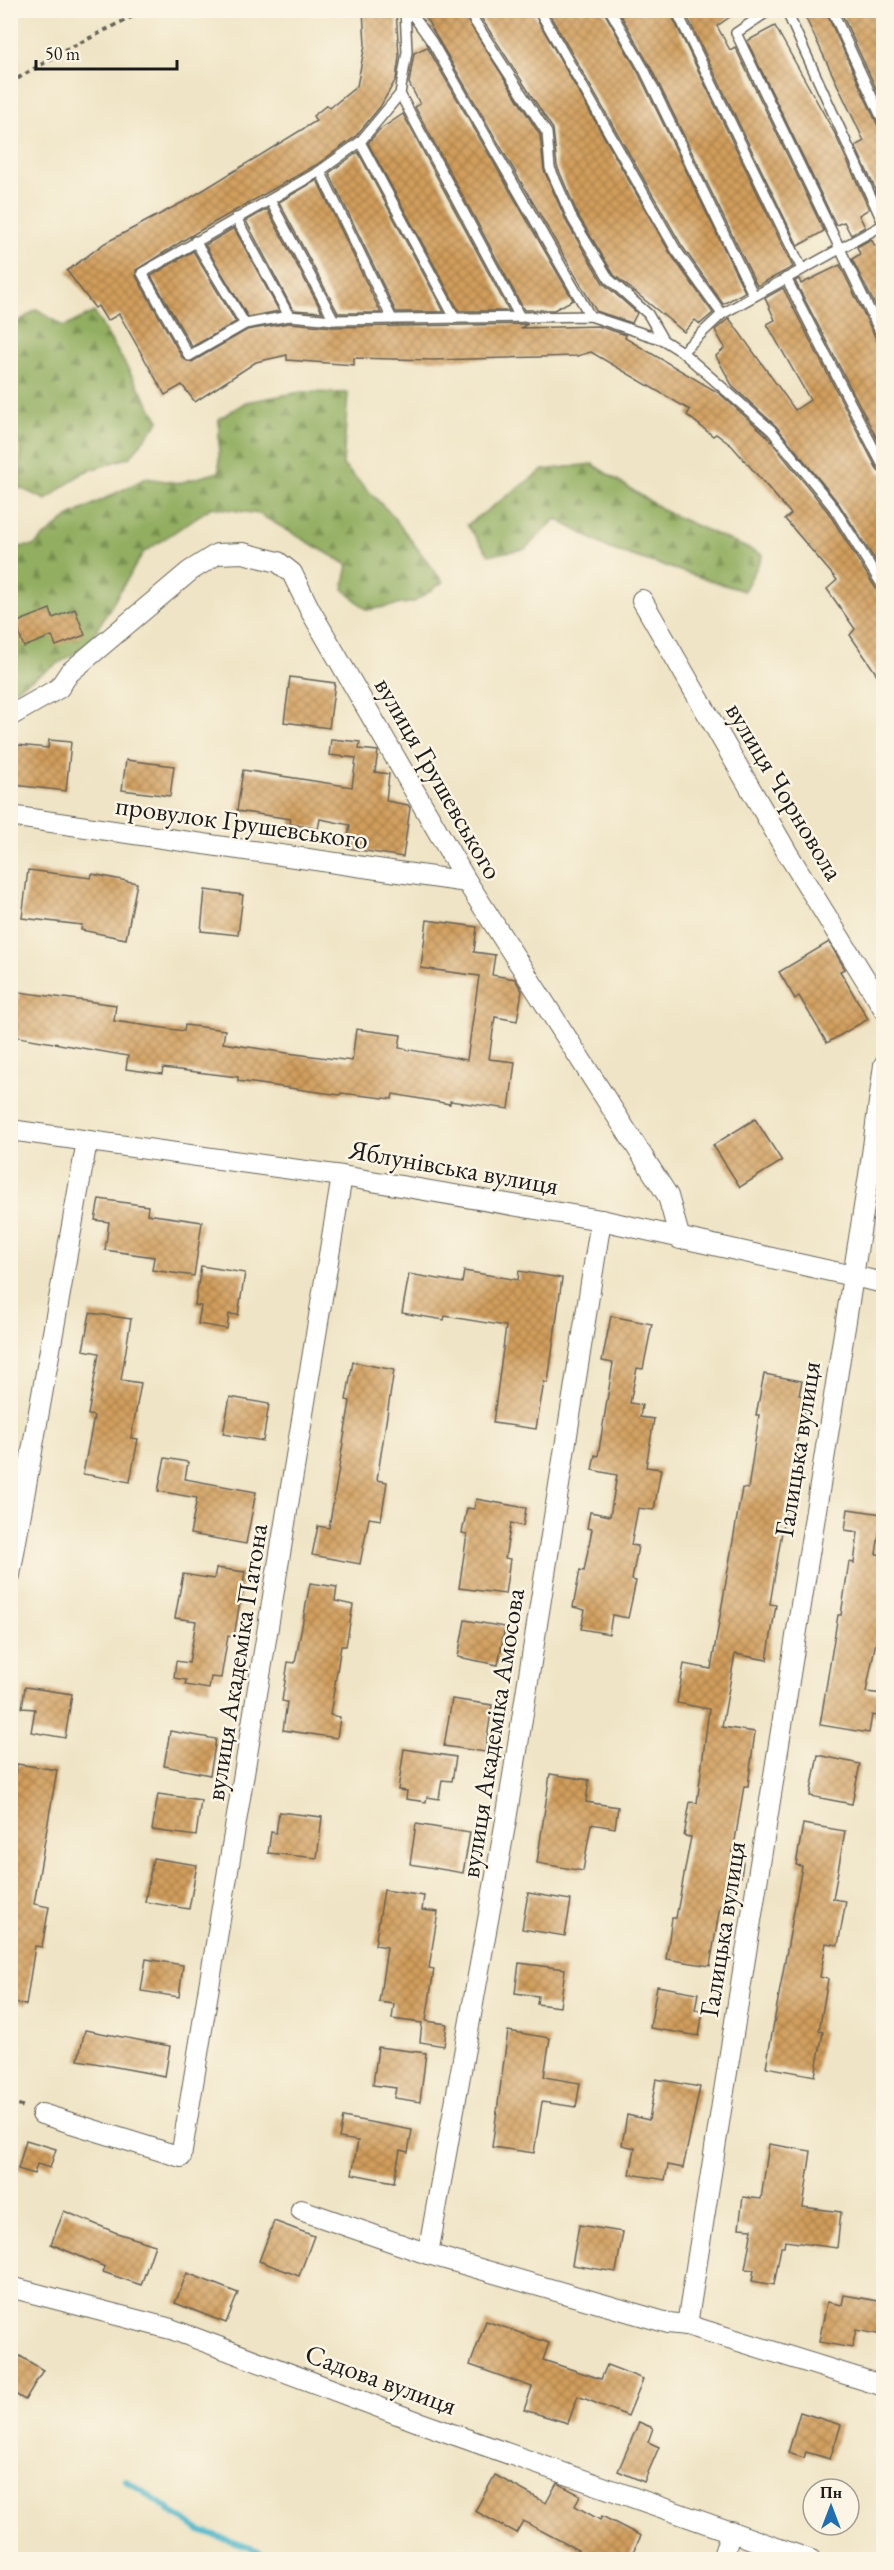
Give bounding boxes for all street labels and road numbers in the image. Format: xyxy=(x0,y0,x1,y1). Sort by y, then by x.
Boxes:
street label: вулиця Грушевського xyxy=(367,671,511,885)
street label: вулиця Чорновола xyxy=(718,695,852,887)
street label: провулок Грушевського xyxy=(113,787,371,857)
street label: Яблунівська вулиця xyxy=(346,1131,561,1203)
street label: Галицька вулиця xyxy=(766,1359,828,1539)
street label: вулиця Академіка Патона xyxy=(197,1521,275,1803)
street label: вулиця Академіка Амосова xyxy=(452,1586,532,1880)
street label: Галицька вулиця xyxy=(691,1839,753,2019)
street label: Садова вулиця xyxy=(300,2335,462,2423)

